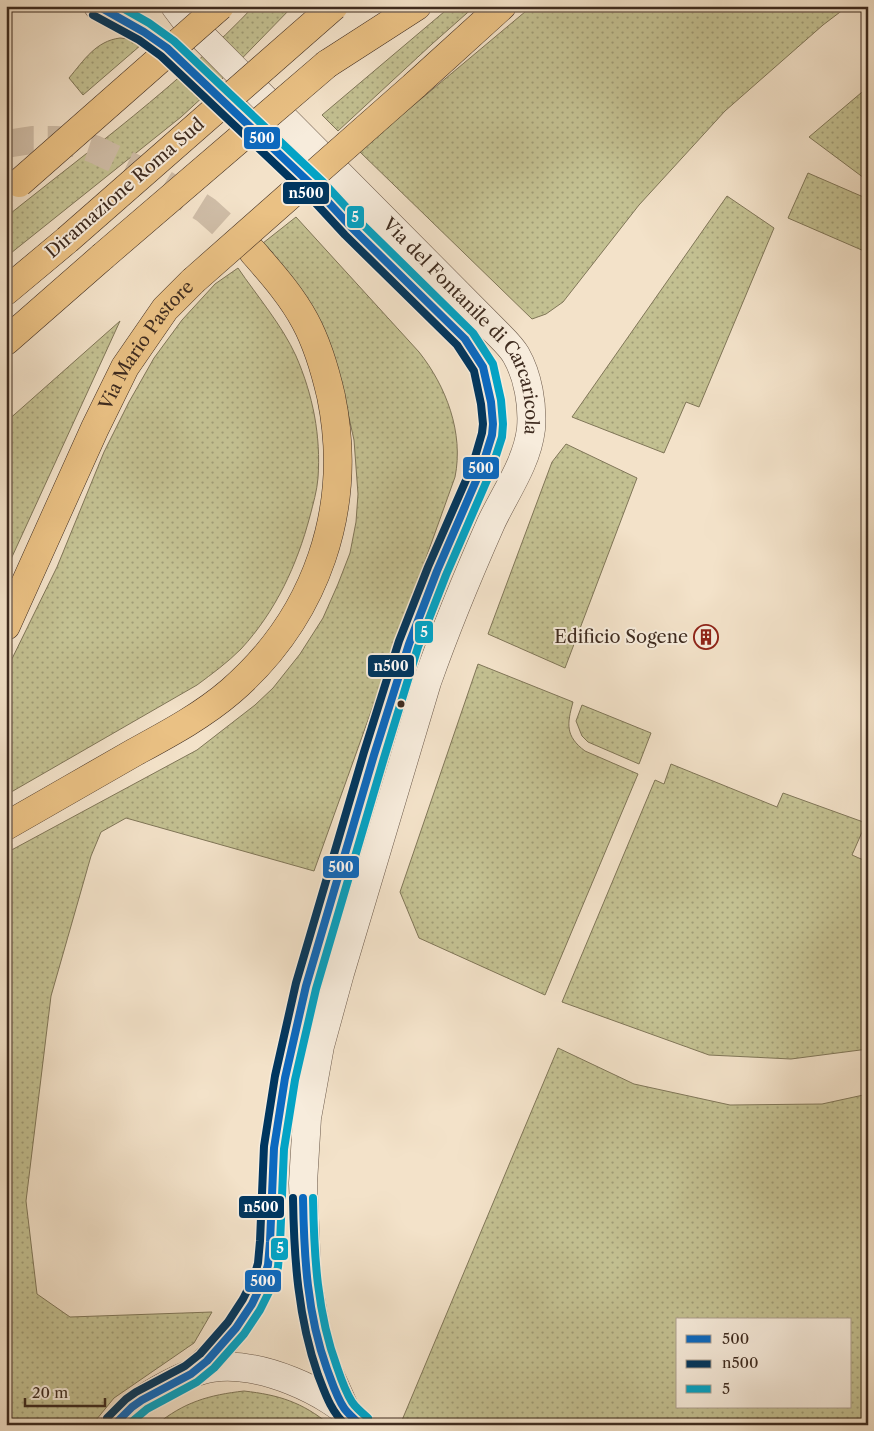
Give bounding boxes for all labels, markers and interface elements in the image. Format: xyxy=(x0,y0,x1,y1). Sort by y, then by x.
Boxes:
street label: Diramazione Roma Sud xyxy=(41,113,209,263)
line badge: 500 xyxy=(243,126,281,150)
text: 500 xyxy=(249,129,275,147)
line badge: n500 xyxy=(282,181,330,205)
text: n500 xyxy=(288,184,324,202)
line badge: 5 xyxy=(346,205,365,229)
text: 5 xyxy=(351,208,359,226)
street label: Via del Fontanile di Carcaricola xyxy=(377,213,543,437)
street label: Via Mario Pastore xyxy=(94,276,198,414)
line badge: 500 xyxy=(462,456,500,480)
text: 500 xyxy=(468,459,494,477)
line badge: 5 xyxy=(414,620,434,644)
text: 5 xyxy=(420,623,428,641)
building icon: Edificio Sogene xyxy=(693,624,719,650)
place label: Edificio Sogene xyxy=(554,626,688,648)
line badge: n500 xyxy=(367,654,415,678)
text: n500 xyxy=(373,657,409,675)
unlabelled marker xyxy=(396,699,406,709)
line badge: 500 xyxy=(322,855,360,879)
text: 500 xyxy=(328,858,354,876)
line badge: n500 xyxy=(238,1195,285,1219)
text: n500 xyxy=(243,1198,279,1216)
line badge: 5 xyxy=(270,1237,289,1261)
text: 5 xyxy=(276,1239,284,1257)
line badge: 500 xyxy=(244,1269,282,1293)
text: 500 xyxy=(250,1272,276,1290)
legend xyxy=(676,1318,852,1408)
text: 500 xyxy=(722,1329,749,1348)
text: n500 xyxy=(722,1353,759,1372)
scale bar xyxy=(25,1376,105,1408)
text: 5 xyxy=(722,1379,730,1398)
text: 20 m xyxy=(32,1383,68,1402)

